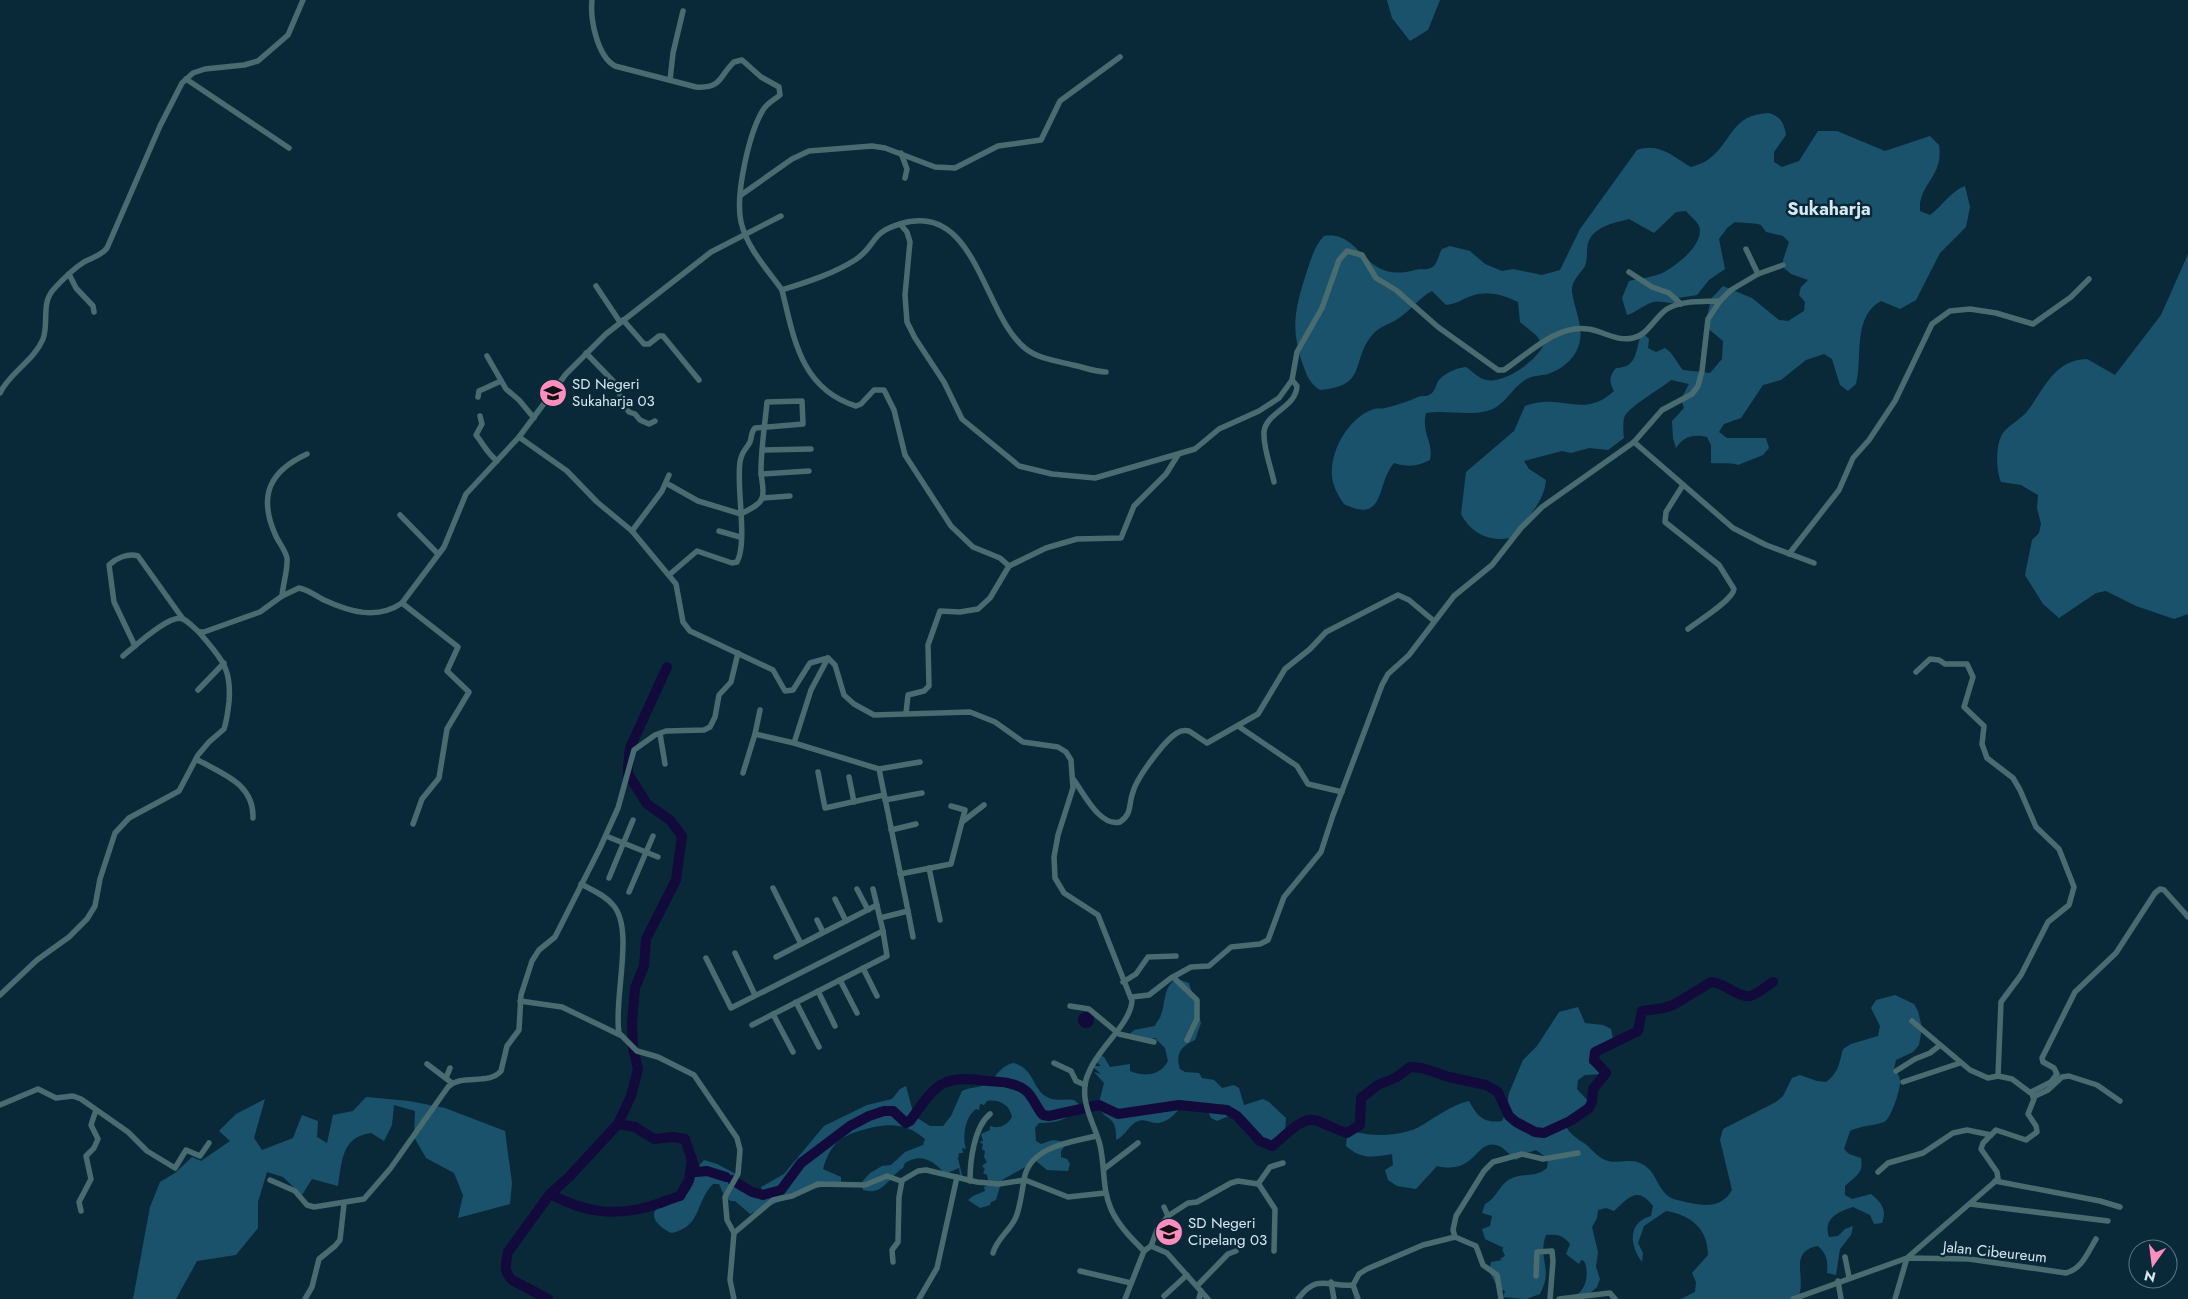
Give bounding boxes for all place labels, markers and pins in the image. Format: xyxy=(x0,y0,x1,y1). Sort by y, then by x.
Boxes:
place label: SD Negeri Sukaharja 03 xyxy=(572,373,655,412)
school or university icon: SD Negeri Sukaharja 03 xyxy=(538,378,568,408)
place label: SD Negeri Cipelang 03 xyxy=(1188,1212,1267,1251)
school or university icon: SD Negeri Cipelang 03 xyxy=(1154,1217,1184,1247)

